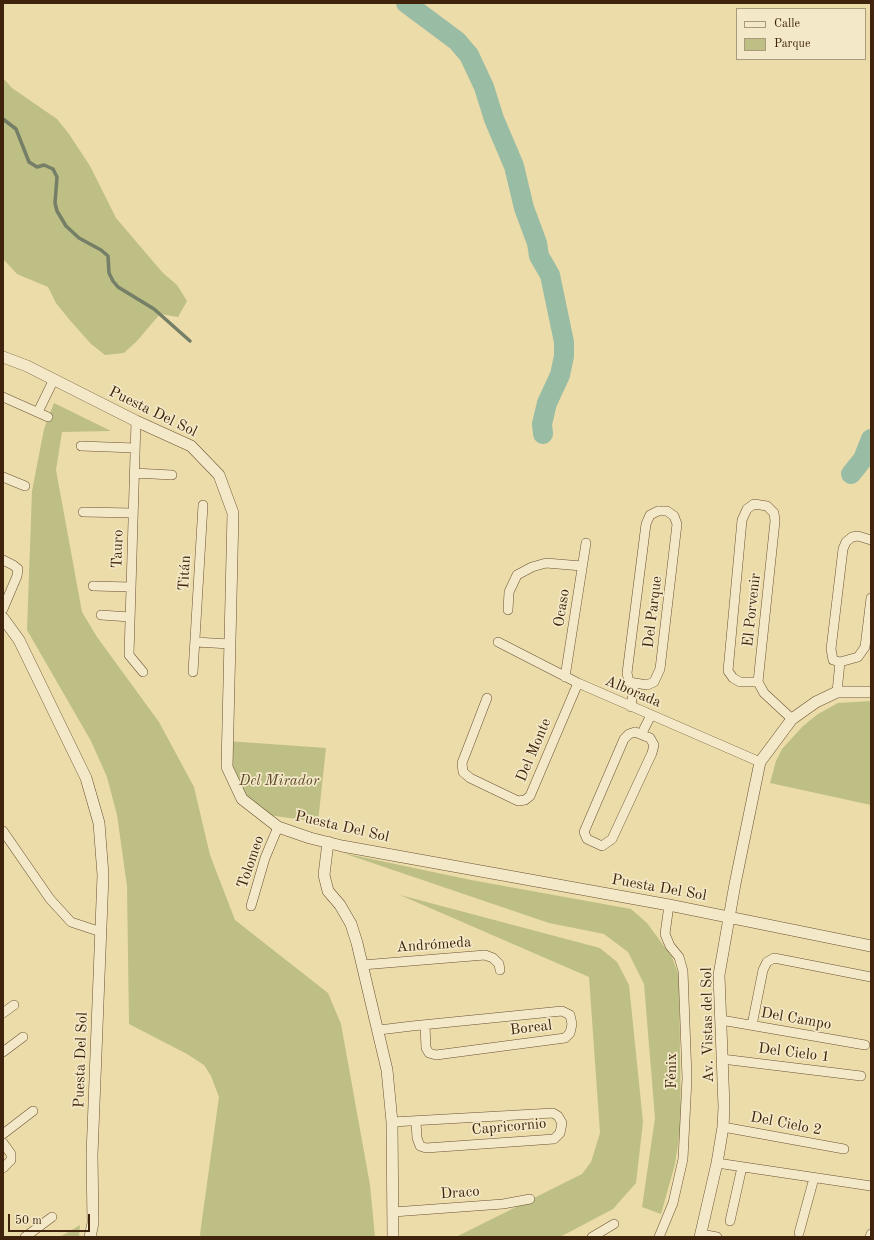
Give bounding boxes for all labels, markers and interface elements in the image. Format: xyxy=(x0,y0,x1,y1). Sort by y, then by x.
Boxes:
legend xyxy=(736,8,866,60)
text: Calle xyxy=(774,18,800,30)
text: Parque xyxy=(774,38,810,50)
street label: Puesta Del Sol xyxy=(106,383,200,441)
street label: Tauro xyxy=(108,529,128,569)
street label: Titán xyxy=(175,555,195,591)
street label: El Porvenir xyxy=(739,572,765,648)
street label: Del Parque xyxy=(640,575,666,649)
street label: Ocaso xyxy=(550,588,574,628)
street label: Alborada xyxy=(602,672,664,712)
street label: Del Monte xyxy=(513,716,555,784)
park label: Del Mirador xyxy=(239,772,319,790)
street label: Puesta Del Sol xyxy=(293,807,391,847)
street label: Tolomeo xyxy=(234,833,268,891)
street label: Puesta Del Sol xyxy=(610,871,708,905)
street label: Andrómeda xyxy=(396,933,472,957)
street label: Av. Vistas del Sol xyxy=(698,967,718,1083)
street label: Del Campo xyxy=(759,1004,833,1034)
street label: Puesta Del Sol xyxy=(70,1012,92,1108)
street label: Boreal xyxy=(509,1016,553,1040)
street label: Del Cielo 1 xyxy=(757,1040,831,1066)
street label: Fénix xyxy=(663,1053,681,1089)
street label: Del Cielo 2 xyxy=(749,1108,823,1140)
street label: Capricornio xyxy=(471,1115,547,1139)
street label: Draco xyxy=(440,1183,480,1203)
scale bar xyxy=(10,1206,92,1232)
text: 50 m xyxy=(15,1215,42,1227)

